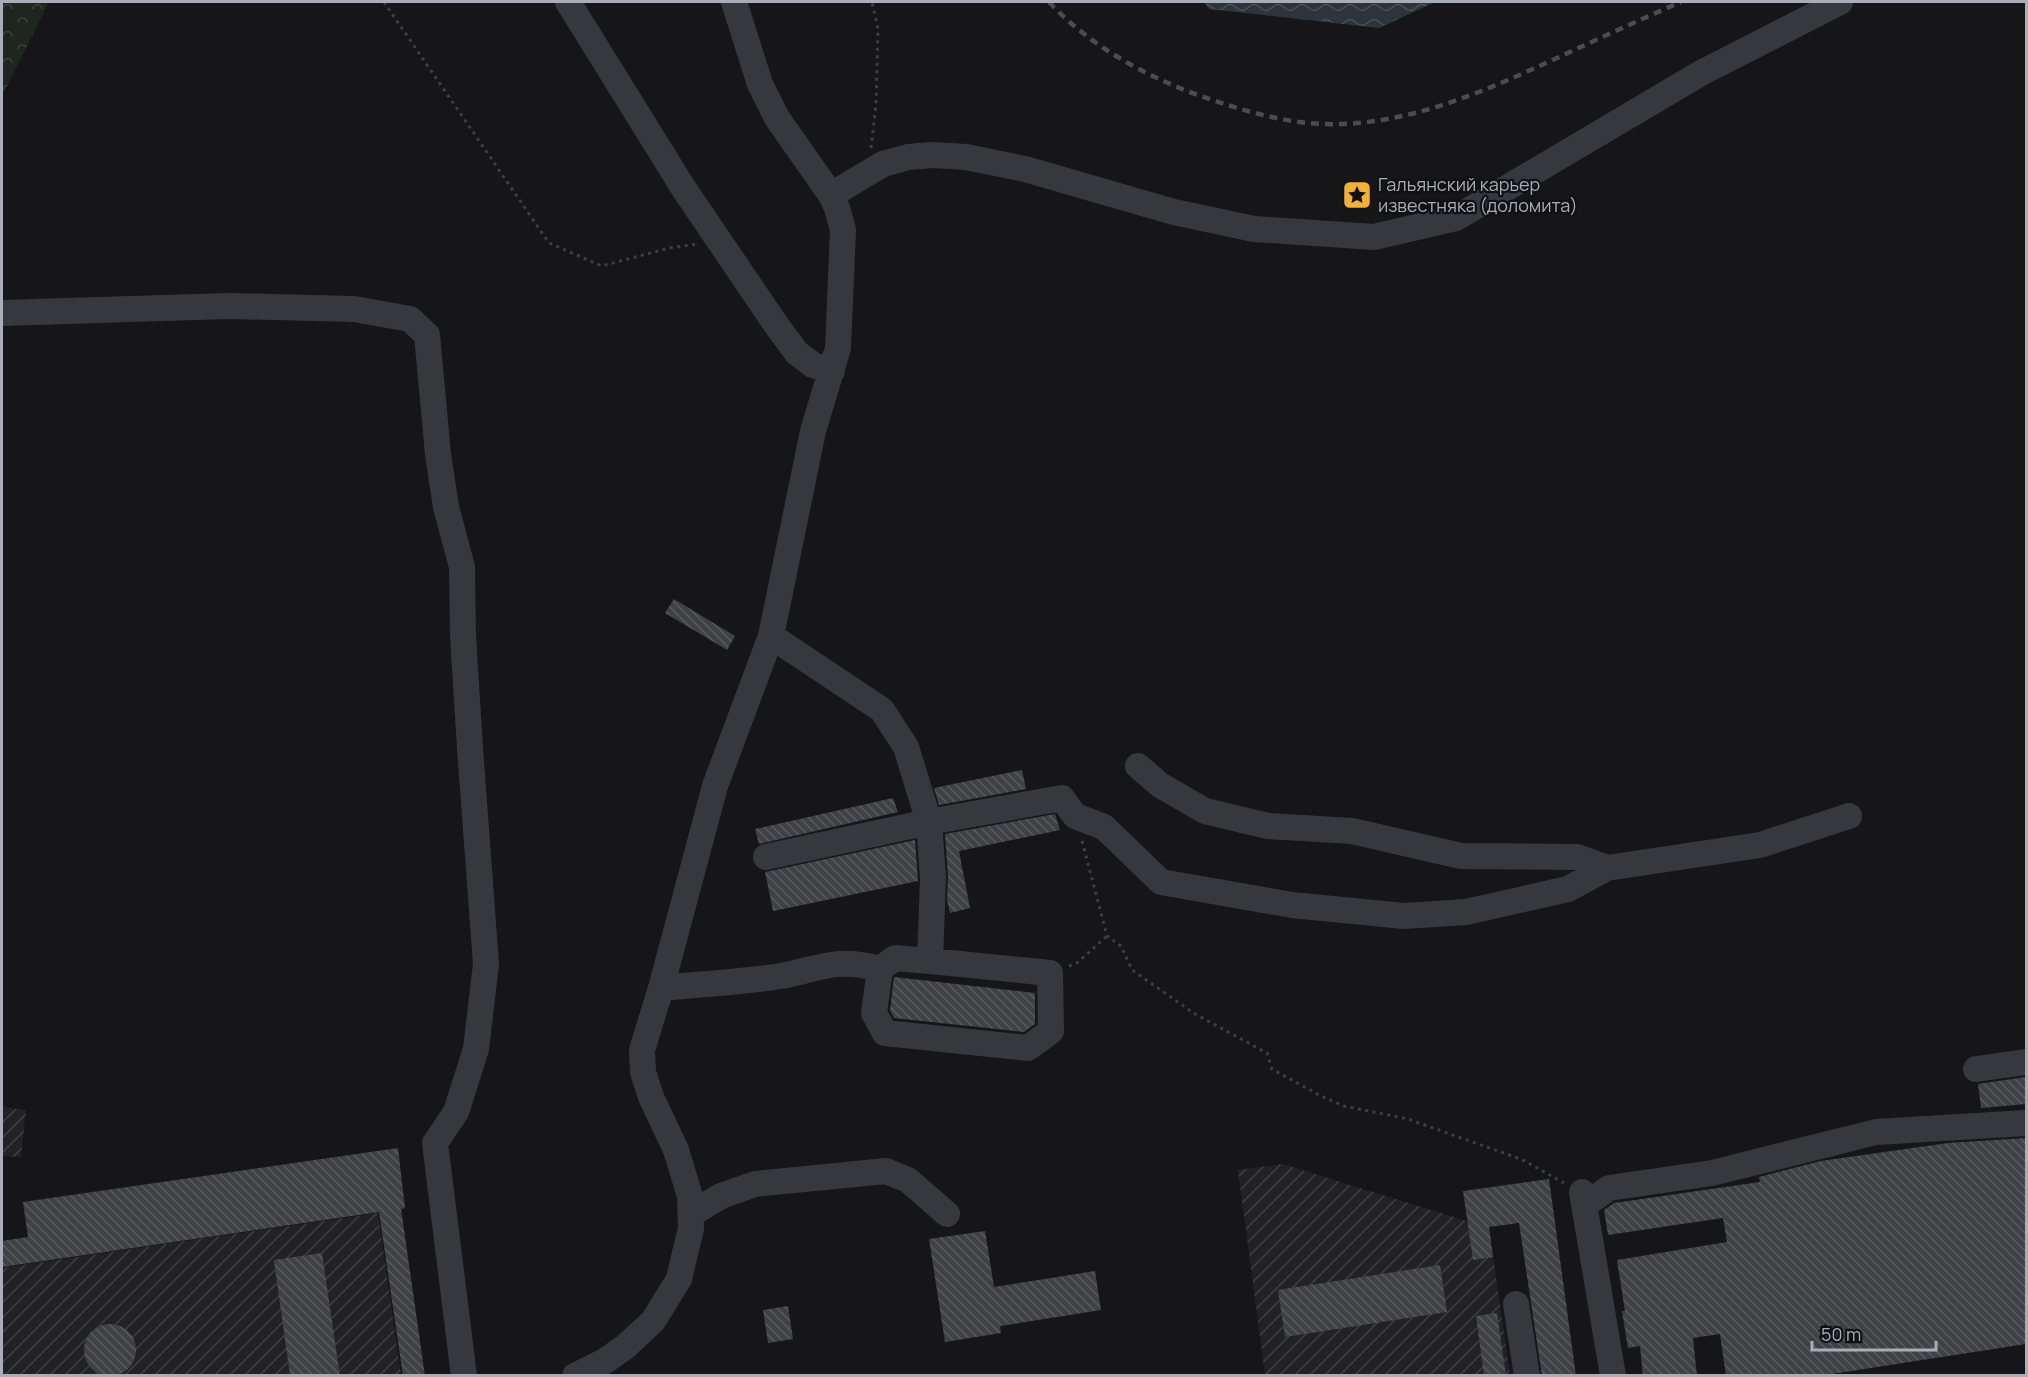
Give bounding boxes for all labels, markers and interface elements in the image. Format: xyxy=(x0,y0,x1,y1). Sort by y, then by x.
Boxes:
place label: Гальянский карьер известняка (доломита) xyxy=(1378,172,1578,217)
place icon: Гальянский карьер известняка (доломита) xyxy=(1341,179,1373,211)
scale bar xyxy=(1812,1314,1936,1352)
text: 50 m xyxy=(1821,1322,1861,1346)

